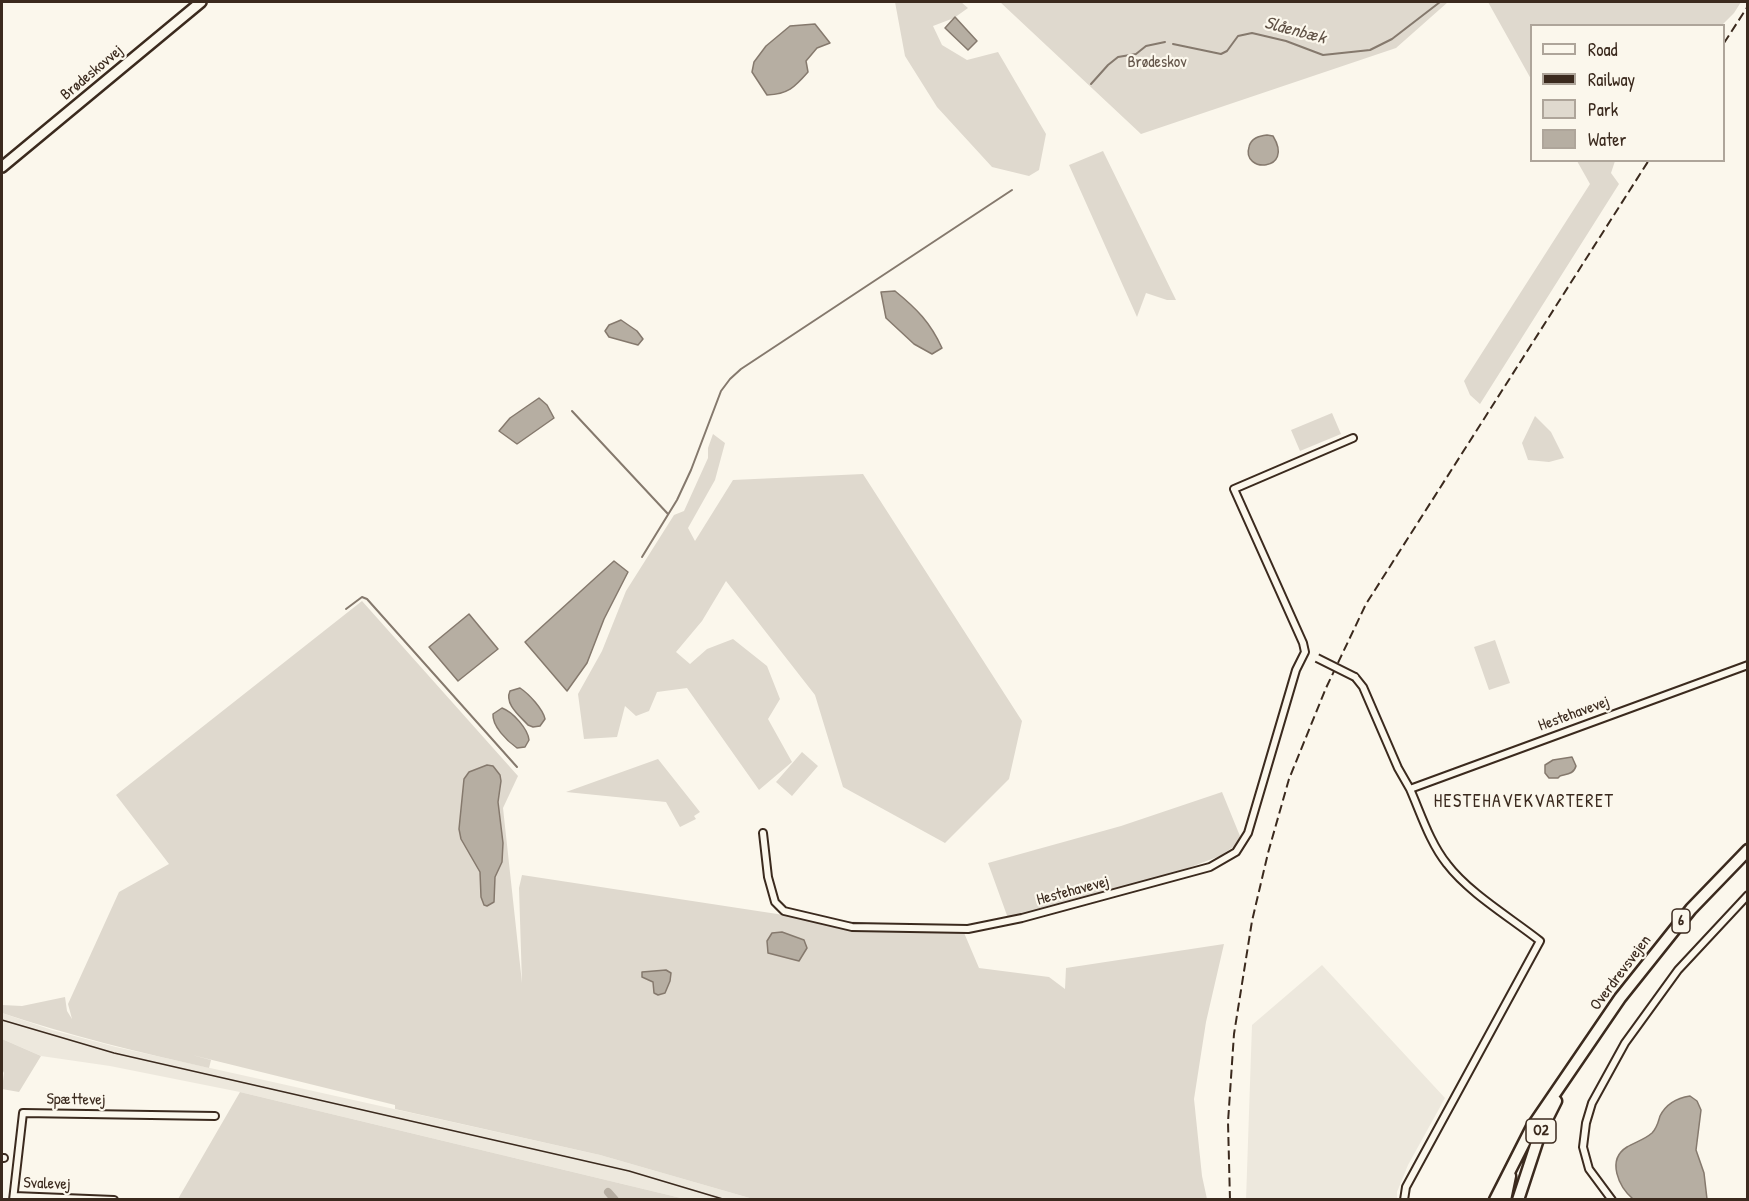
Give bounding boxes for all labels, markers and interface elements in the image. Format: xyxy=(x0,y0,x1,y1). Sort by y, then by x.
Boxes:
water label: Slåenbæk xyxy=(1262,12,1328,50)
legend xyxy=(1530,24,1725,162)
text: Road xyxy=(1588,37,1618,62)
street label: Brødeskovvej xyxy=(57,41,127,105)
park label: Brødeskov xyxy=(1127,53,1187,73)
text: Railway xyxy=(1588,67,1635,92)
text: Park xyxy=(1588,97,1618,122)
text: Water xyxy=(1588,127,1626,152)
street label: Hestehavevej xyxy=(1536,692,1612,736)
district label: HESTEHAVEKVARTERET xyxy=(1434,791,1614,813)
street label: Hestehavevej xyxy=(1035,872,1111,910)
road number: 6 xyxy=(1672,909,1690,933)
street label: Overdrevsvejen xyxy=(1586,932,1656,1014)
street label: Spættevej xyxy=(46,1090,106,1110)
road number: O2 xyxy=(1526,1119,1556,1143)
street label: Svalevej xyxy=(23,1174,71,1194)

